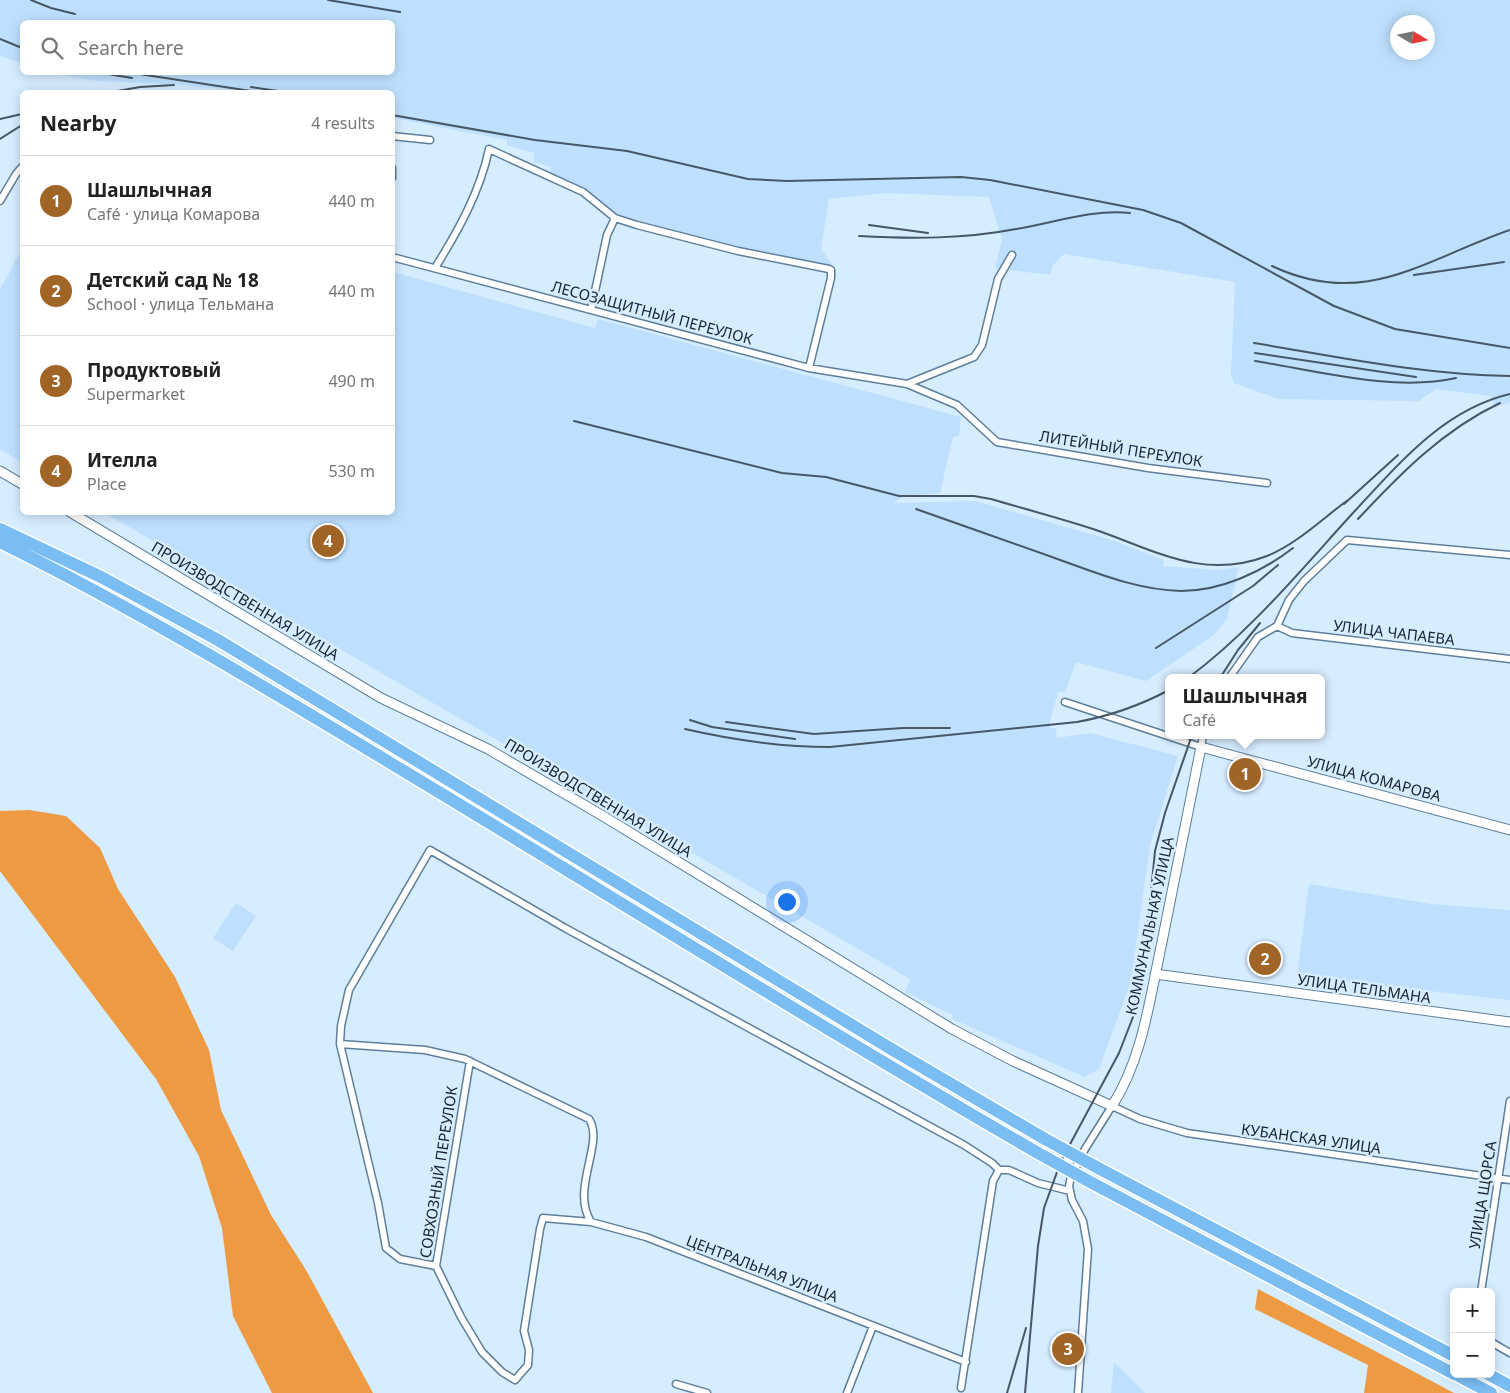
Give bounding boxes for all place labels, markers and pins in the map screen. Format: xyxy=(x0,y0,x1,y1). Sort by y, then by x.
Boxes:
pin: 4 xyxy=(312,522,344,560)
pin: 1 xyxy=(1229,755,1261,793)
pin: 2 xyxy=(1249,940,1281,978)
pin: 3 xyxy=(1052,1330,1084,1368)

